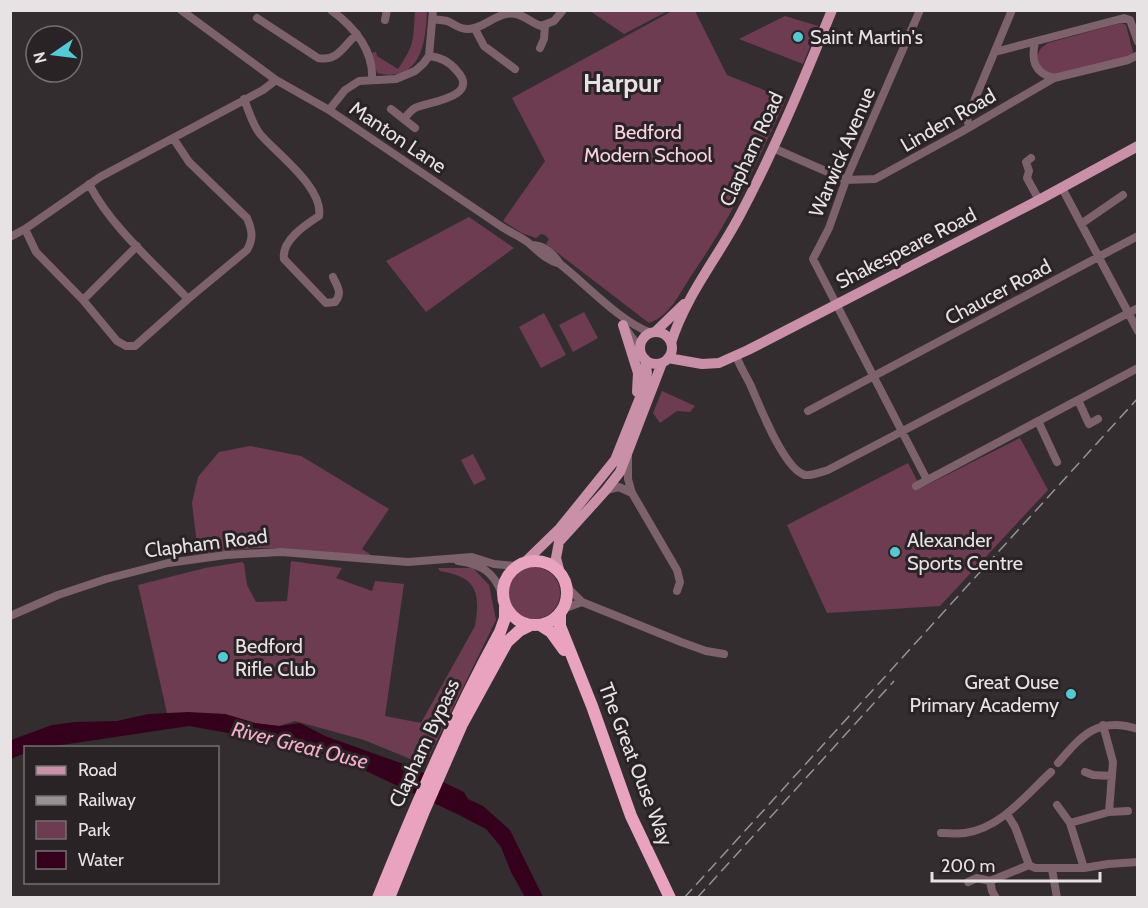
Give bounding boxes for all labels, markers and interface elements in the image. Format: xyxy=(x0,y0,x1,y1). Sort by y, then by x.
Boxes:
north arrow xyxy=(24,24,84,84)
place label: Saint Martin's xyxy=(810,25,923,49)
marker: Saint Martin's xyxy=(791,30,805,44)
text: N xyxy=(29,50,51,65)
district label: Harpur xyxy=(583,67,661,99)
street label: Warwick Avenue xyxy=(804,83,880,221)
street label: Linden Road xyxy=(896,83,1000,157)
street label: Clapham Road xyxy=(714,88,788,210)
street label: Manton Lane xyxy=(345,96,451,178)
park label: Bedford Modern School xyxy=(584,120,713,167)
street label: Shakespeare Road xyxy=(832,202,980,294)
street label: Chaucer Road xyxy=(941,254,1055,330)
street label: Clapham Road xyxy=(143,524,269,562)
place label: Alexander Sports Centre xyxy=(907,528,1023,575)
marker: Alexander Sports Centre xyxy=(888,545,902,559)
place label: Bedford Rifle Club xyxy=(235,634,316,681)
marker: Bedford Rifle Club xyxy=(216,650,230,664)
place label: Great Ouse Primary Academy xyxy=(910,670,1059,717)
street label: Clapham Bypass xyxy=(384,675,464,811)
street label: The Great Ouse Way xyxy=(594,679,678,849)
marker: Great Ouse Primary Academy xyxy=(1064,687,1078,701)
water label: River Great Ouse xyxy=(229,716,371,774)
legend xyxy=(24,746,219,884)
text: Road xyxy=(78,759,117,781)
text: Railway xyxy=(78,789,136,811)
text: Park xyxy=(78,819,111,841)
scale bar xyxy=(932,845,1100,883)
text: Water xyxy=(78,849,124,871)
text: 200 m xyxy=(941,855,995,877)

